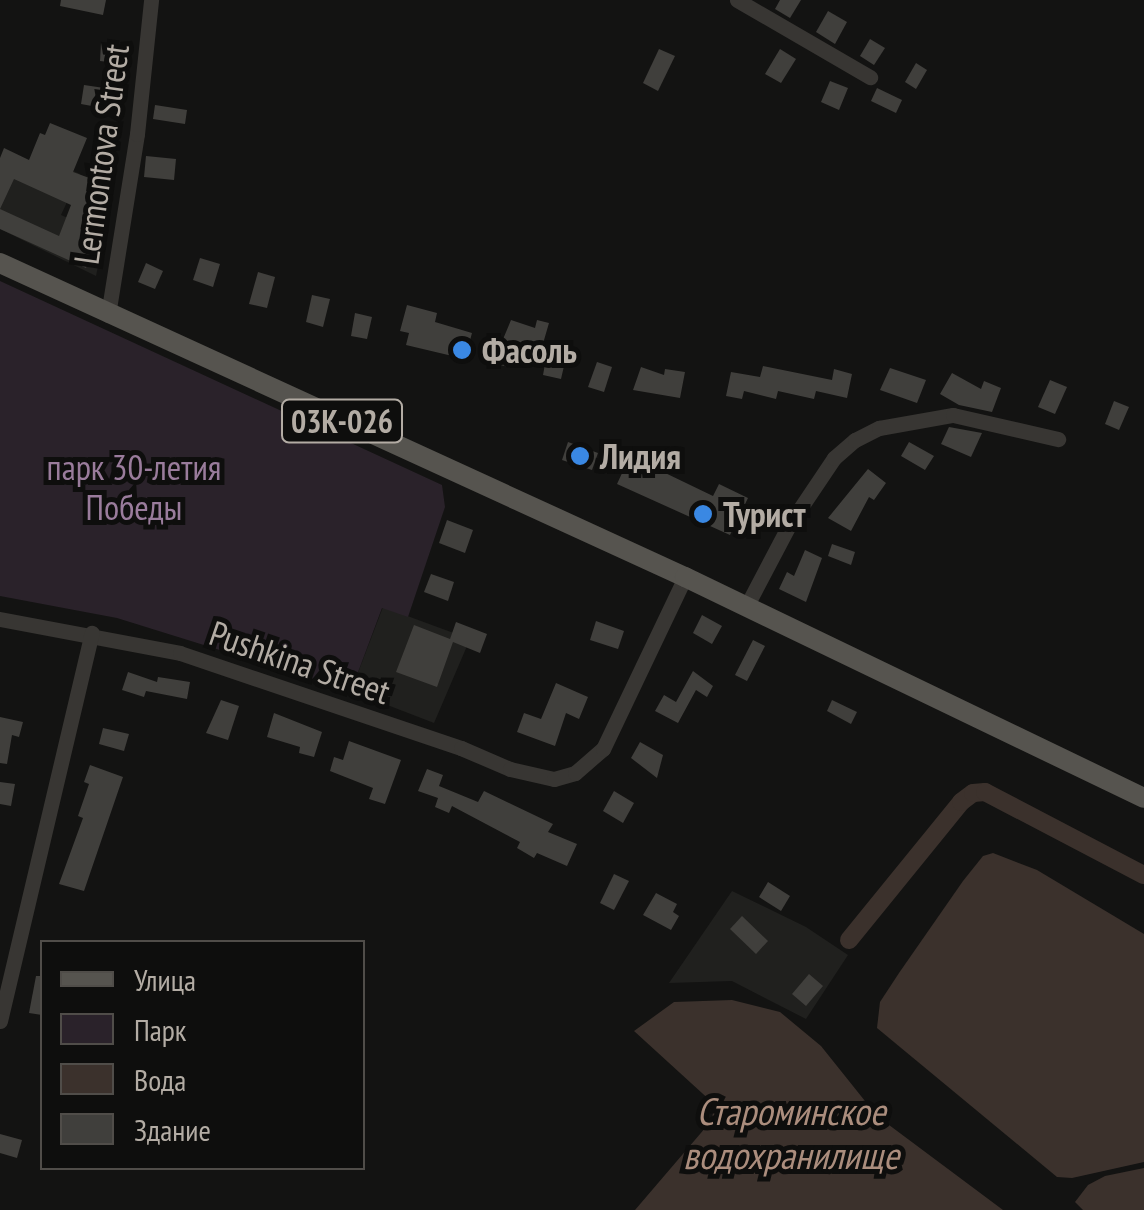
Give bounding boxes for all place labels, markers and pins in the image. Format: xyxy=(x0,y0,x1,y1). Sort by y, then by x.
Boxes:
place label: Фасоль xyxy=(482,329,577,371)
marker: Фасоль xyxy=(451,339,473,361)
place label: Лидия xyxy=(600,435,681,477)
marker: Лидия xyxy=(569,445,591,467)
place label: Турист xyxy=(723,493,806,535)
marker: Турист xyxy=(692,503,714,525)

